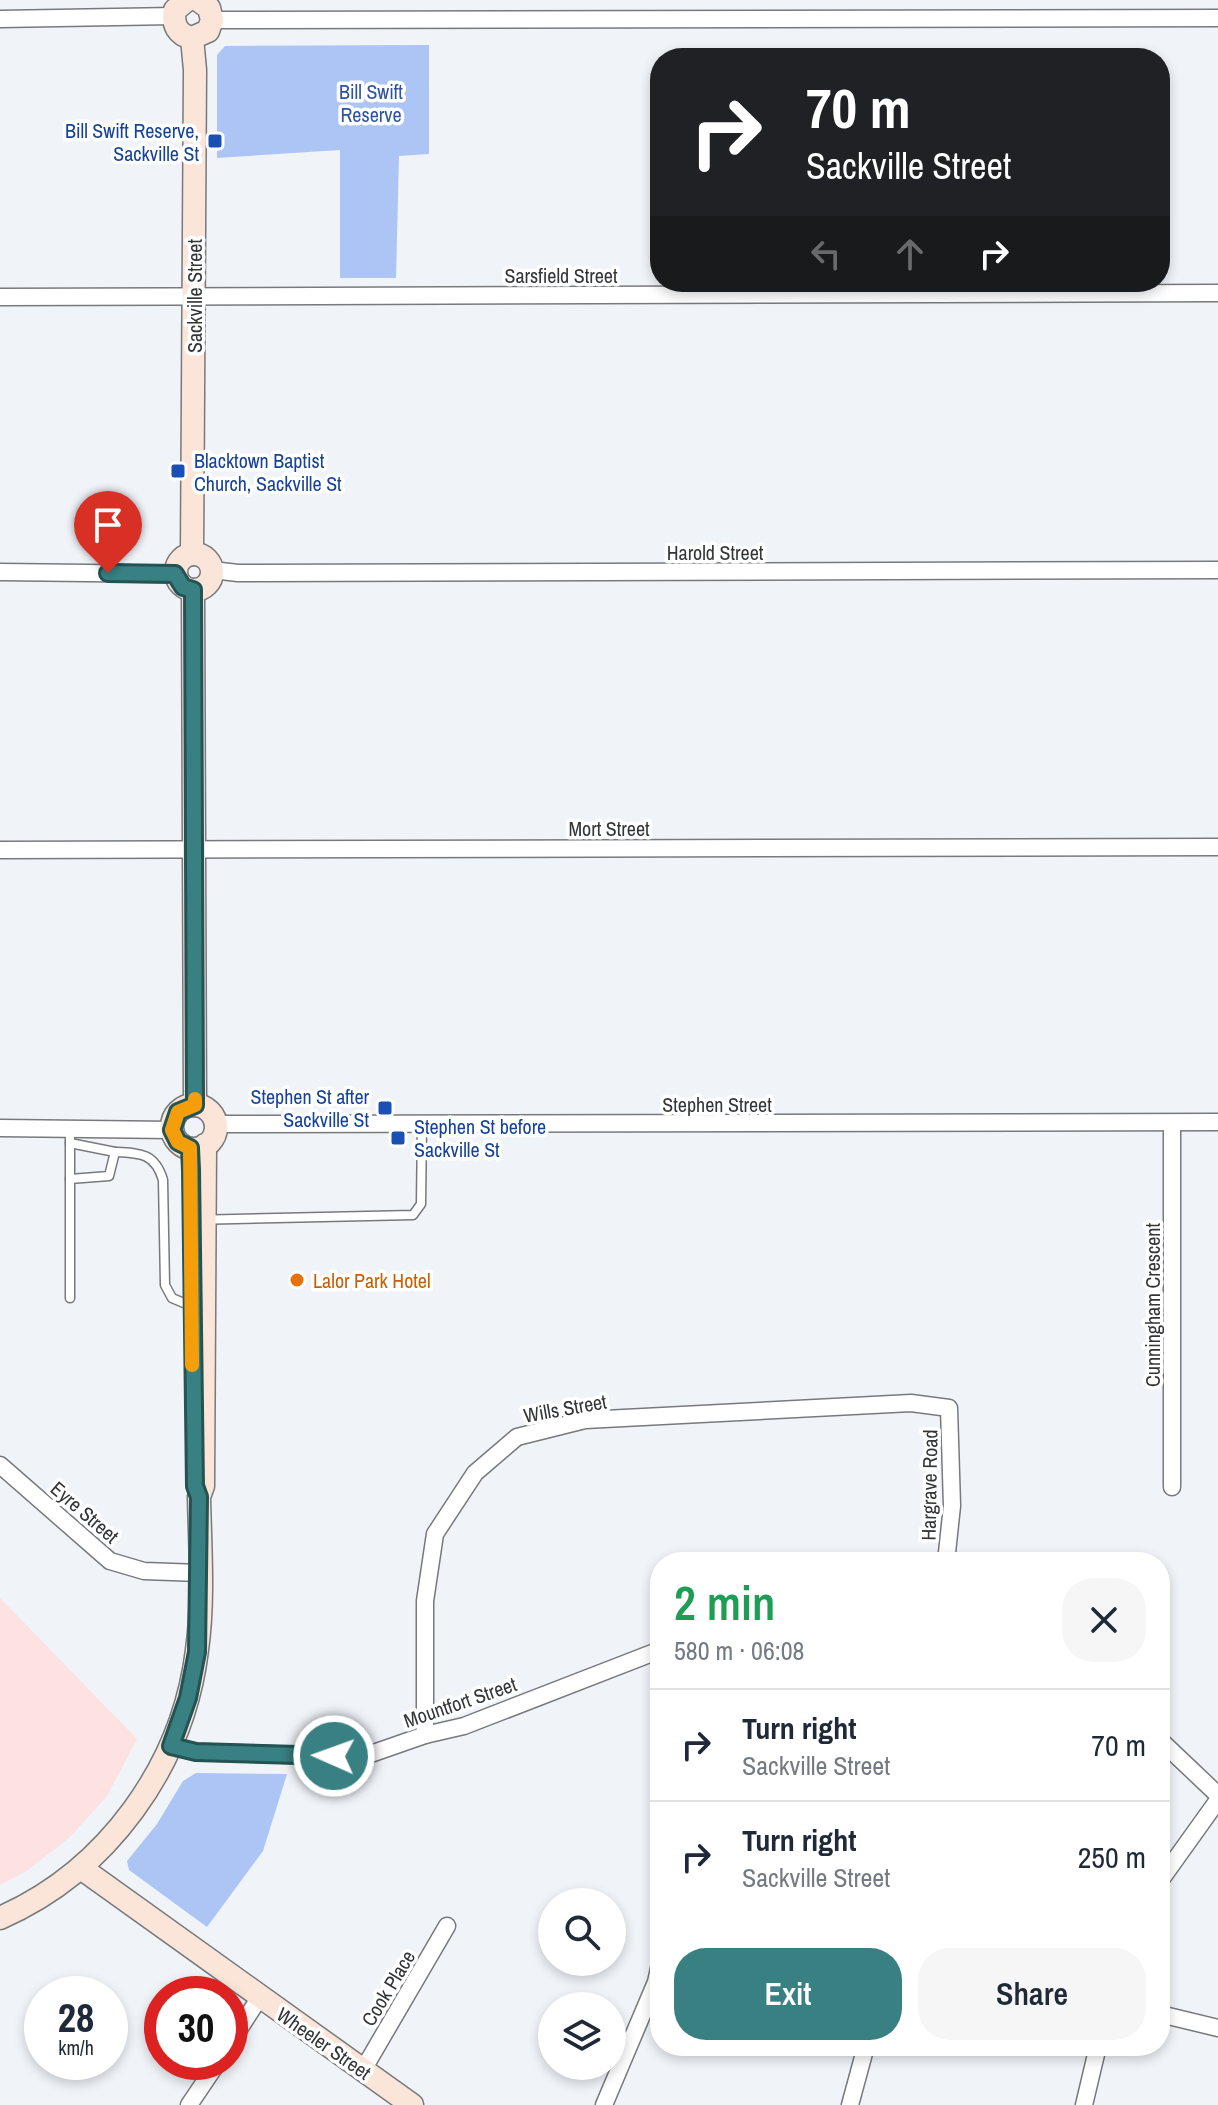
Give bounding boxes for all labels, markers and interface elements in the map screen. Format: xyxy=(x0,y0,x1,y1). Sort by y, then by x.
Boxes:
text: 70 m xyxy=(806,70,911,145)
park label: Bill Swift Reserve xyxy=(339,78,403,128)
icon: right xyxy=(674,80,778,184)
place label: Bill Swift Reserve, Sackville St xyxy=(65,117,199,167)
marker: Bill Swift Reserve, Sackville St xyxy=(206,132,224,150)
text: Sackville Street xyxy=(806,142,1011,190)
icon: left xyxy=(804,232,848,276)
icon: ahead xyxy=(888,232,932,276)
icon: right xyxy=(972,232,1016,276)
street label: Sackville Street xyxy=(181,239,208,353)
street label: Sarsfield Street xyxy=(504,262,618,289)
place label: Blacktown Baptist Church, Sackville St xyxy=(194,447,342,497)
marker: Blacktown Baptist Church, Sackville St xyxy=(169,462,187,480)
pin xyxy=(74,491,142,573)
icon: arrive xyxy=(86,503,130,547)
street label: Harold Street xyxy=(667,539,764,566)
street label: Mort Street xyxy=(568,815,650,842)
place label: Stephen St after Sackville St xyxy=(250,1083,370,1133)
street label: Stephen Street xyxy=(662,1091,772,1118)
marker: Stephen St after Sackville St xyxy=(376,1099,394,1117)
place label: Stephen St before Sackville St xyxy=(414,1113,546,1163)
marker: Stephen St before Sackville St xyxy=(389,1129,407,1147)
street label: Cunningham Crescent xyxy=(1139,1223,1166,1387)
place label: Lalor Park Hotel xyxy=(313,1267,431,1294)
marker: Lalor Park Hotel xyxy=(288,1271,306,1289)
street label: Wills Street xyxy=(521,1387,609,1429)
street label: Hargrave Road xyxy=(915,1429,943,1541)
street label: Eyre Street xyxy=(45,1475,125,1549)
text: 2 min xyxy=(674,1570,775,1635)
button: close xyxy=(1062,1578,1146,1662)
text: 580 m · 06:08 xyxy=(674,1633,804,1668)
street label: Mountfort Street xyxy=(400,1670,520,1734)
text: Turn right xyxy=(742,1708,856,1748)
position arrow xyxy=(292,1714,376,1798)
icon: right xyxy=(674,1723,718,1767)
text: 70 m xyxy=(1091,1725,1146,1765)
text: Sackville Street xyxy=(742,1748,890,1783)
text: Turn right xyxy=(742,1820,856,1860)
icon: right xyxy=(674,1835,718,1879)
text: 250 m xyxy=(1078,1837,1146,1877)
text: Sackville Street xyxy=(742,1860,890,1895)
map controls xyxy=(538,1888,626,2080)
button: search xyxy=(538,1888,626,1976)
street label: Cook Place xyxy=(355,1945,421,2031)
button: Exit xyxy=(674,1948,902,2040)
button: Share xyxy=(918,1948,1146,2040)
speed limit sign: 30 xyxy=(144,1976,248,2080)
text: 28 xyxy=(58,1991,94,2044)
button: layers xyxy=(538,1992,626,2080)
street label: Wheeler Street xyxy=(271,2001,377,2086)
text: km/h xyxy=(58,2034,94,2061)

